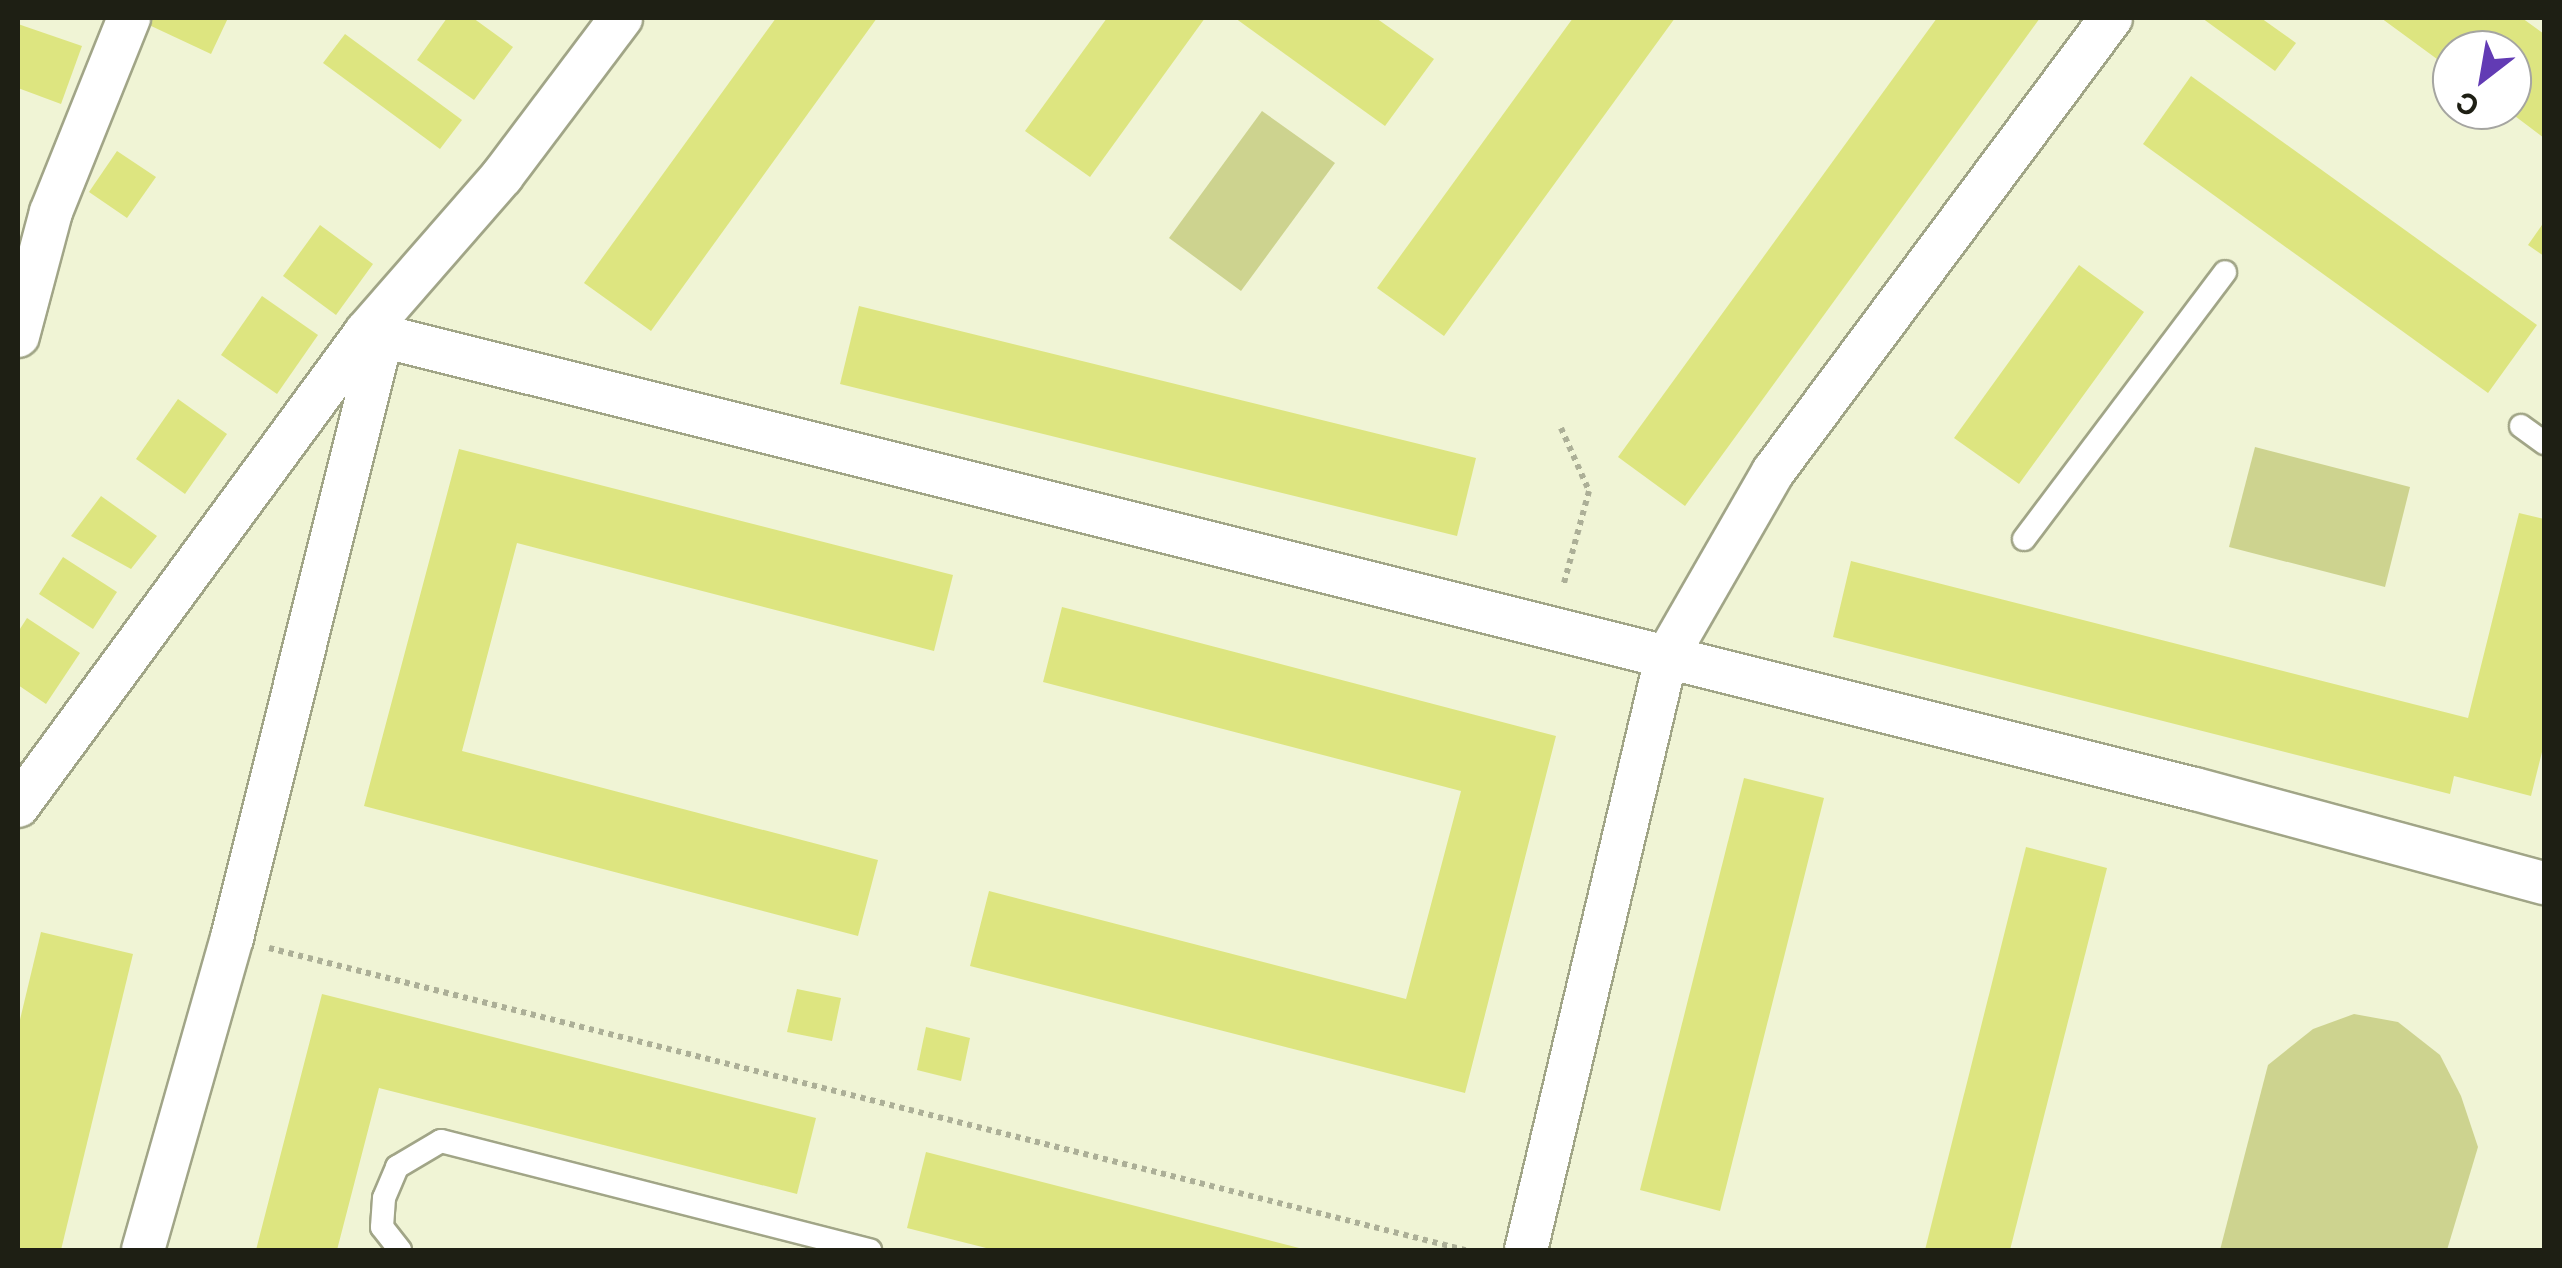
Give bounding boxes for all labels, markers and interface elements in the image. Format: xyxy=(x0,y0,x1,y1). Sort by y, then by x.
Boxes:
north arrow xyxy=(2432,30,2532,130)
text: С xyxy=(2450,84,2485,124)

